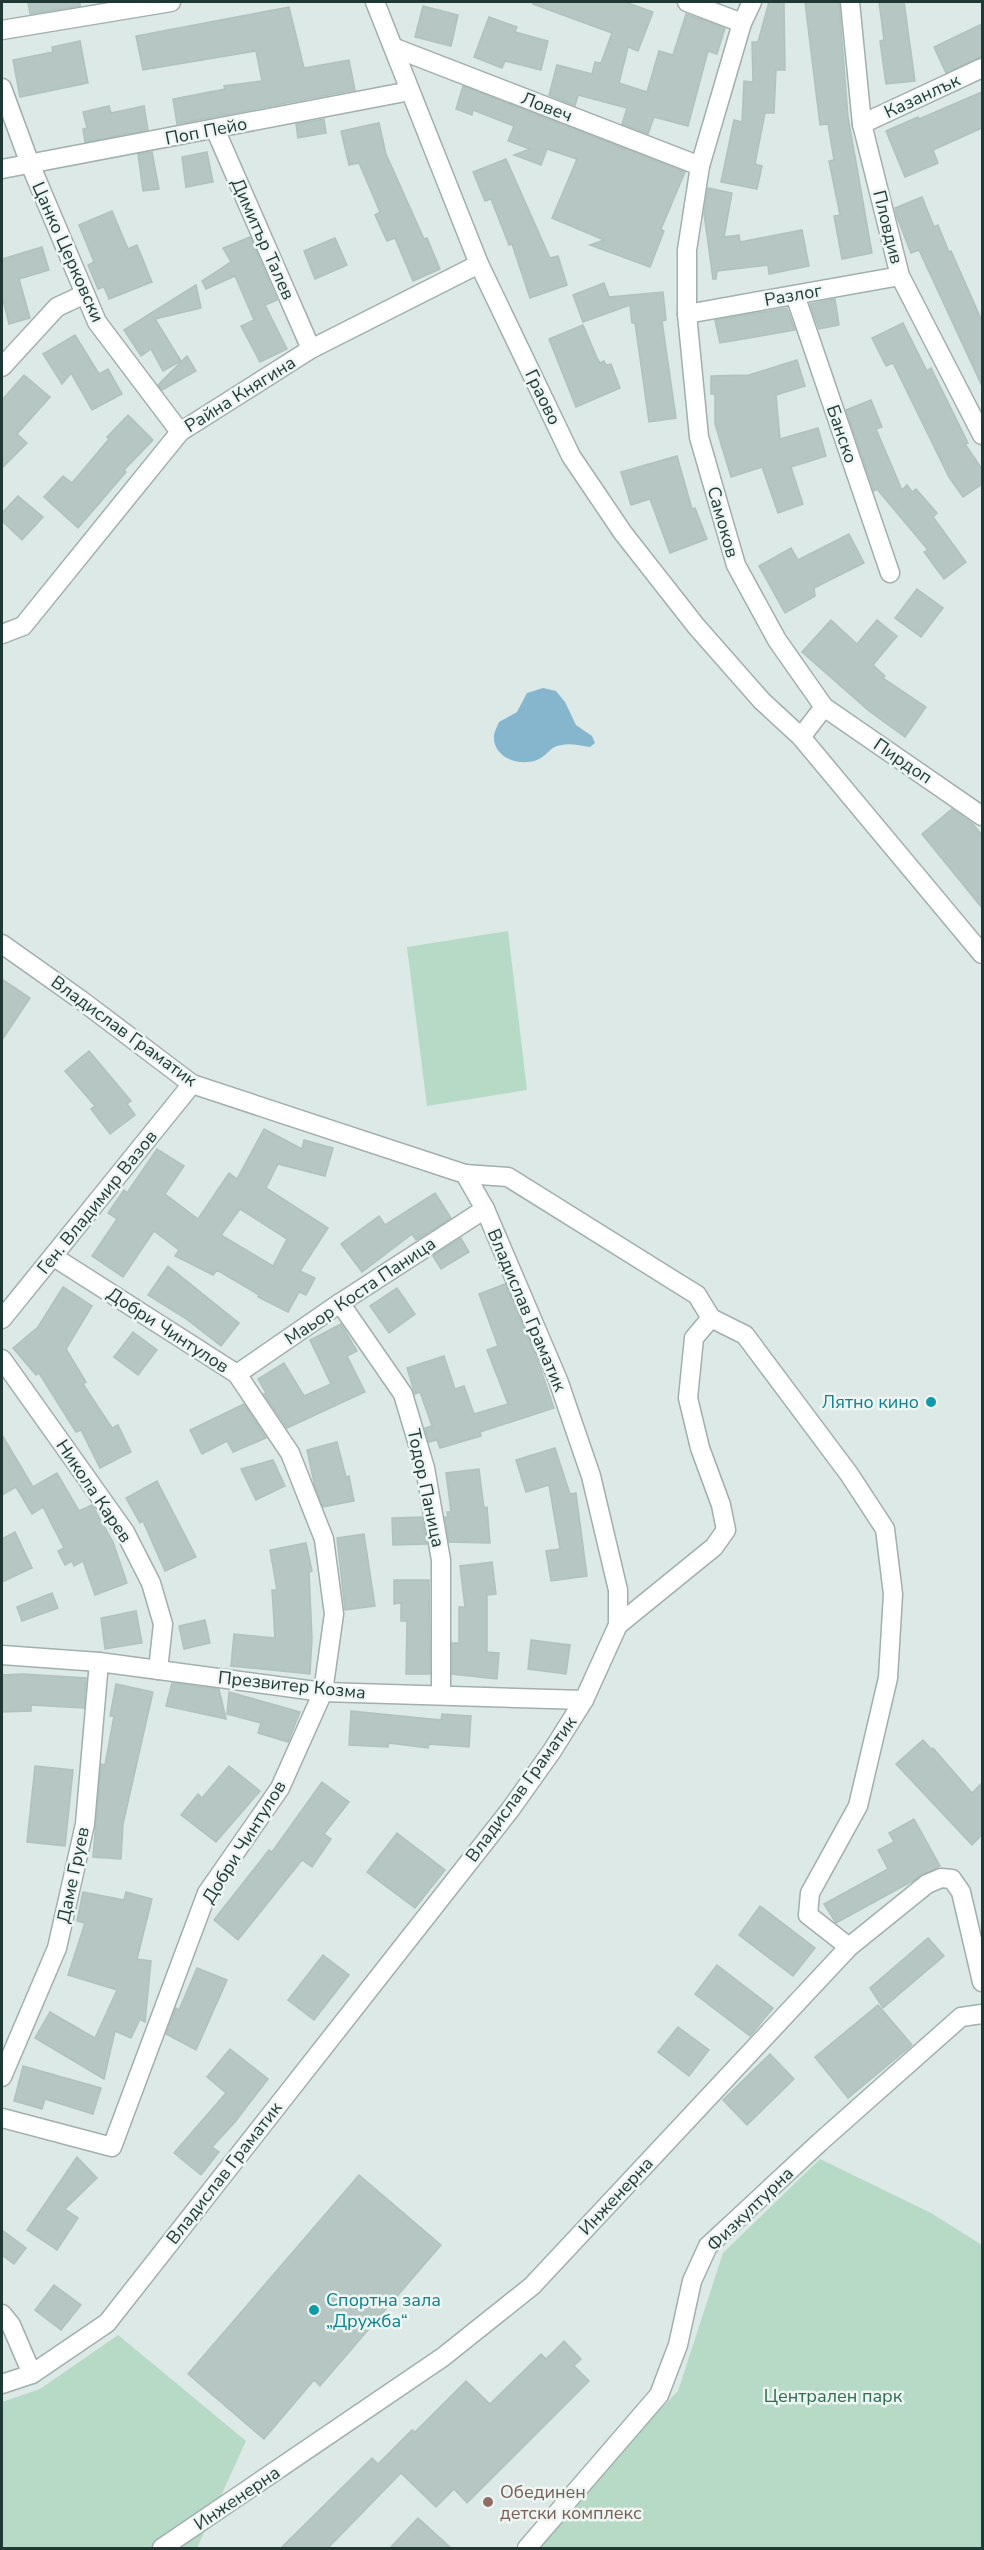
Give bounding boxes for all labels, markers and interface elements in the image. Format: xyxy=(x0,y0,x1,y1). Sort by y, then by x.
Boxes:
street label: Казанлък xyxy=(880,68,964,124)
street label: Ловеч xyxy=(518,86,576,128)
street label: Поп Пейо xyxy=(163,111,249,151)
street label: Димитър Талев xyxy=(225,174,301,304)
street label: Цанко Церковски xyxy=(26,178,110,326)
street label: Пловдив xyxy=(867,188,909,267)
street label: Разлог xyxy=(762,278,824,312)
street label: Райна Княгина xyxy=(180,350,300,438)
street label: Граово xyxy=(519,365,567,429)
street label: Банско xyxy=(821,402,863,466)
street label: Самоков xyxy=(701,484,745,561)
street label: Пирдоп xyxy=(869,733,937,789)
street label: Владислав Граматик xyxy=(46,970,202,1092)
street label: Ген. Владимир Вазов xyxy=(31,1125,163,1279)
street label: Владислав Граматик xyxy=(482,1225,572,1396)
street label: Маьор Коста Паница xyxy=(280,1231,440,1351)
street label: Добри Чинтулов xyxy=(102,1282,234,1378)
place label: Лятно кино xyxy=(822,1390,919,1414)
marker: Лятно кино xyxy=(924,1395,938,1409)
street label: Тодор Паница xyxy=(402,1426,450,1550)
street label: Никола Карев xyxy=(51,1435,138,1548)
street label: Презвитер Козма xyxy=(217,1665,367,1705)
street label: Владислав Граматик xyxy=(460,1711,582,1867)
street label: Добри Чинтулов xyxy=(197,1776,292,1908)
street label: Даме Груев xyxy=(51,1825,95,1925)
street label: Владислав Граматик xyxy=(161,2096,288,2249)
street label: Инженерна xyxy=(573,2152,659,2240)
street label: Физкултурна xyxy=(701,2162,799,2256)
place label: Спортна зала „Дружба“ xyxy=(326,2288,441,2333)
marker: Спортна зала „Дружба“ xyxy=(307,2303,321,2317)
park label: Централен парк xyxy=(764,2384,903,2408)
street label: Инженерна xyxy=(189,2460,285,2536)
place label: Обединен детски комплекс xyxy=(500,2480,642,2525)
marker: Обединен детски комплекс xyxy=(481,2495,495,2509)

